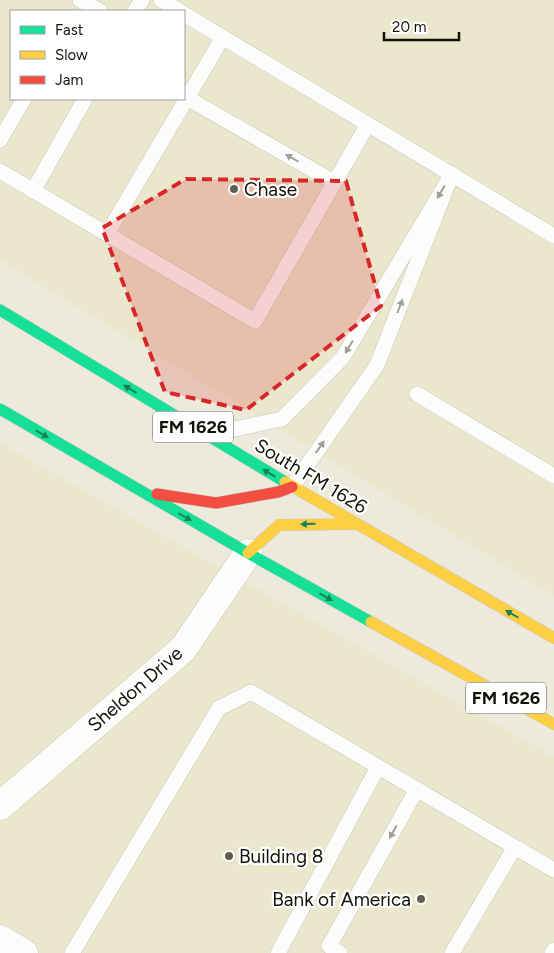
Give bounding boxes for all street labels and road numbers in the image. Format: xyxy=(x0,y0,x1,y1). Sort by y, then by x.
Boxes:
road number: FM 1626 xyxy=(153,412,233,442)
street label: South FM 1626 xyxy=(251,433,371,519)
street label: Sheldon Drive xyxy=(83,642,187,736)
road number: FM 1626 xyxy=(466,682,546,714)

